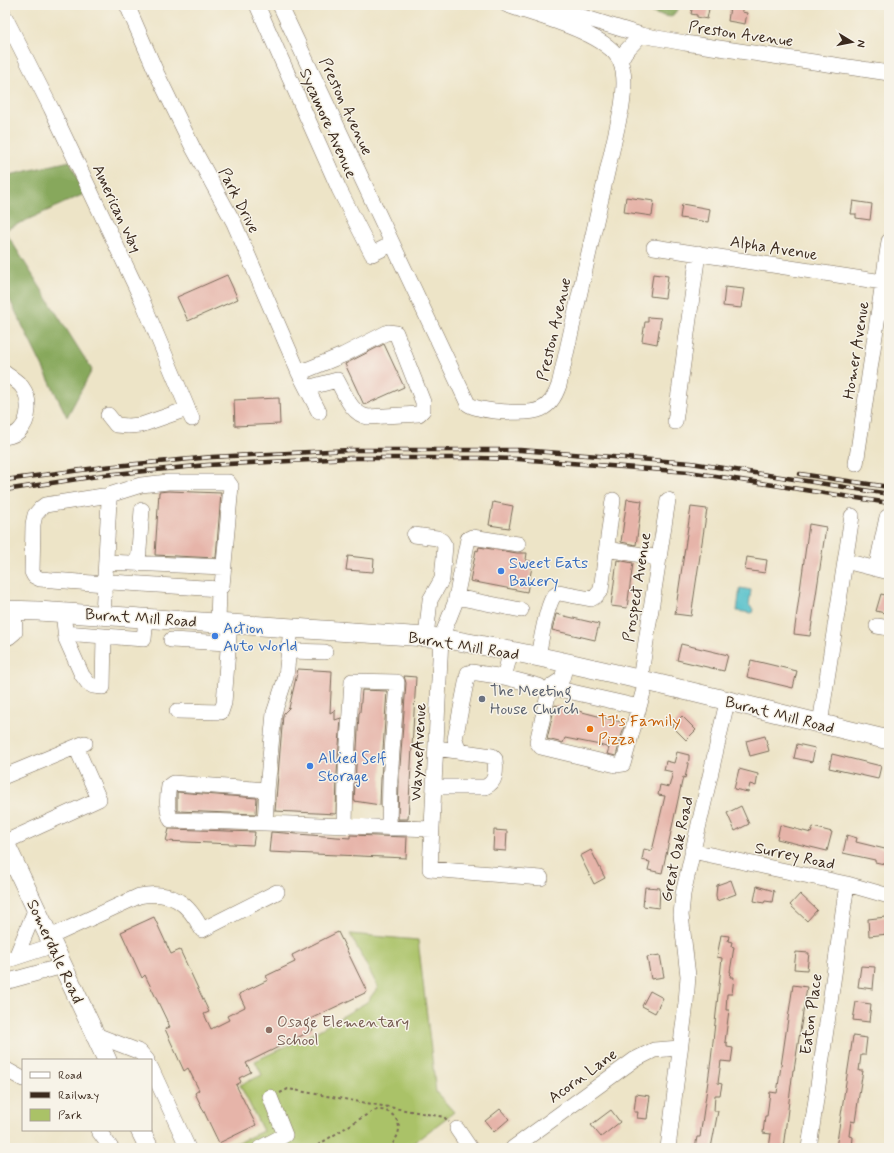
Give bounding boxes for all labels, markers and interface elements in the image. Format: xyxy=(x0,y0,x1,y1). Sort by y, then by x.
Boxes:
street label: Preston Avenue xyxy=(687,17,795,52)
north arrow xyxy=(832,22,872,62)
text: N xyxy=(853,39,868,48)
street label: Preston Avenue xyxy=(314,54,377,159)
street label: Sycamore Avenue xyxy=(294,65,361,182)
street label: American Way xyxy=(87,161,146,256)
street label: Park Drive xyxy=(213,164,264,237)
street label: Alpha Avenue xyxy=(729,231,819,266)
street label: Preston Avenue xyxy=(532,276,577,383)
street label: Homer Avenue xyxy=(838,299,875,401)
street label: Prospect Avenue xyxy=(618,531,657,644)
place label: Sweet Eats Bakery xyxy=(509,553,588,592)
marker: Sweet Eats Bakery xyxy=(496,566,506,576)
street label: Burnt Mill Road xyxy=(84,604,197,633)
place label: Action Auto World xyxy=(223,618,298,657)
street label: Burnt Mill Road xyxy=(407,627,521,666)
marker: Action Auto World xyxy=(210,631,220,641)
place label: The Meeting House Church xyxy=(490,681,579,720)
street label: Burnt Mill Road xyxy=(723,692,836,739)
marker: The Meeting House Church xyxy=(477,694,487,704)
street label: WayneAvenue xyxy=(405,702,432,802)
place label: TJ's Family Pizza xyxy=(598,711,681,750)
marker: TJ's Family Pizza xyxy=(585,724,595,734)
place label: Allied Self Storage xyxy=(318,748,387,787)
marker: Allied Self Storage xyxy=(305,761,315,771)
street label: Great Oak Road xyxy=(656,795,699,904)
street label: Surrey Road xyxy=(753,838,837,875)
street label: Somerdale Road xyxy=(21,896,88,1007)
street label: Eaton Place xyxy=(795,972,828,1056)
place label: Osage Elementary School xyxy=(277,1012,409,1051)
marker: Osage Elementary School xyxy=(264,1025,274,1035)
street label: Acorn Lane xyxy=(544,1044,622,1108)
legend xyxy=(22,1059,152,1131)
text: Road xyxy=(58,1068,82,1084)
text: Railway xyxy=(58,1088,100,1104)
text: Park xyxy=(58,1108,82,1124)

